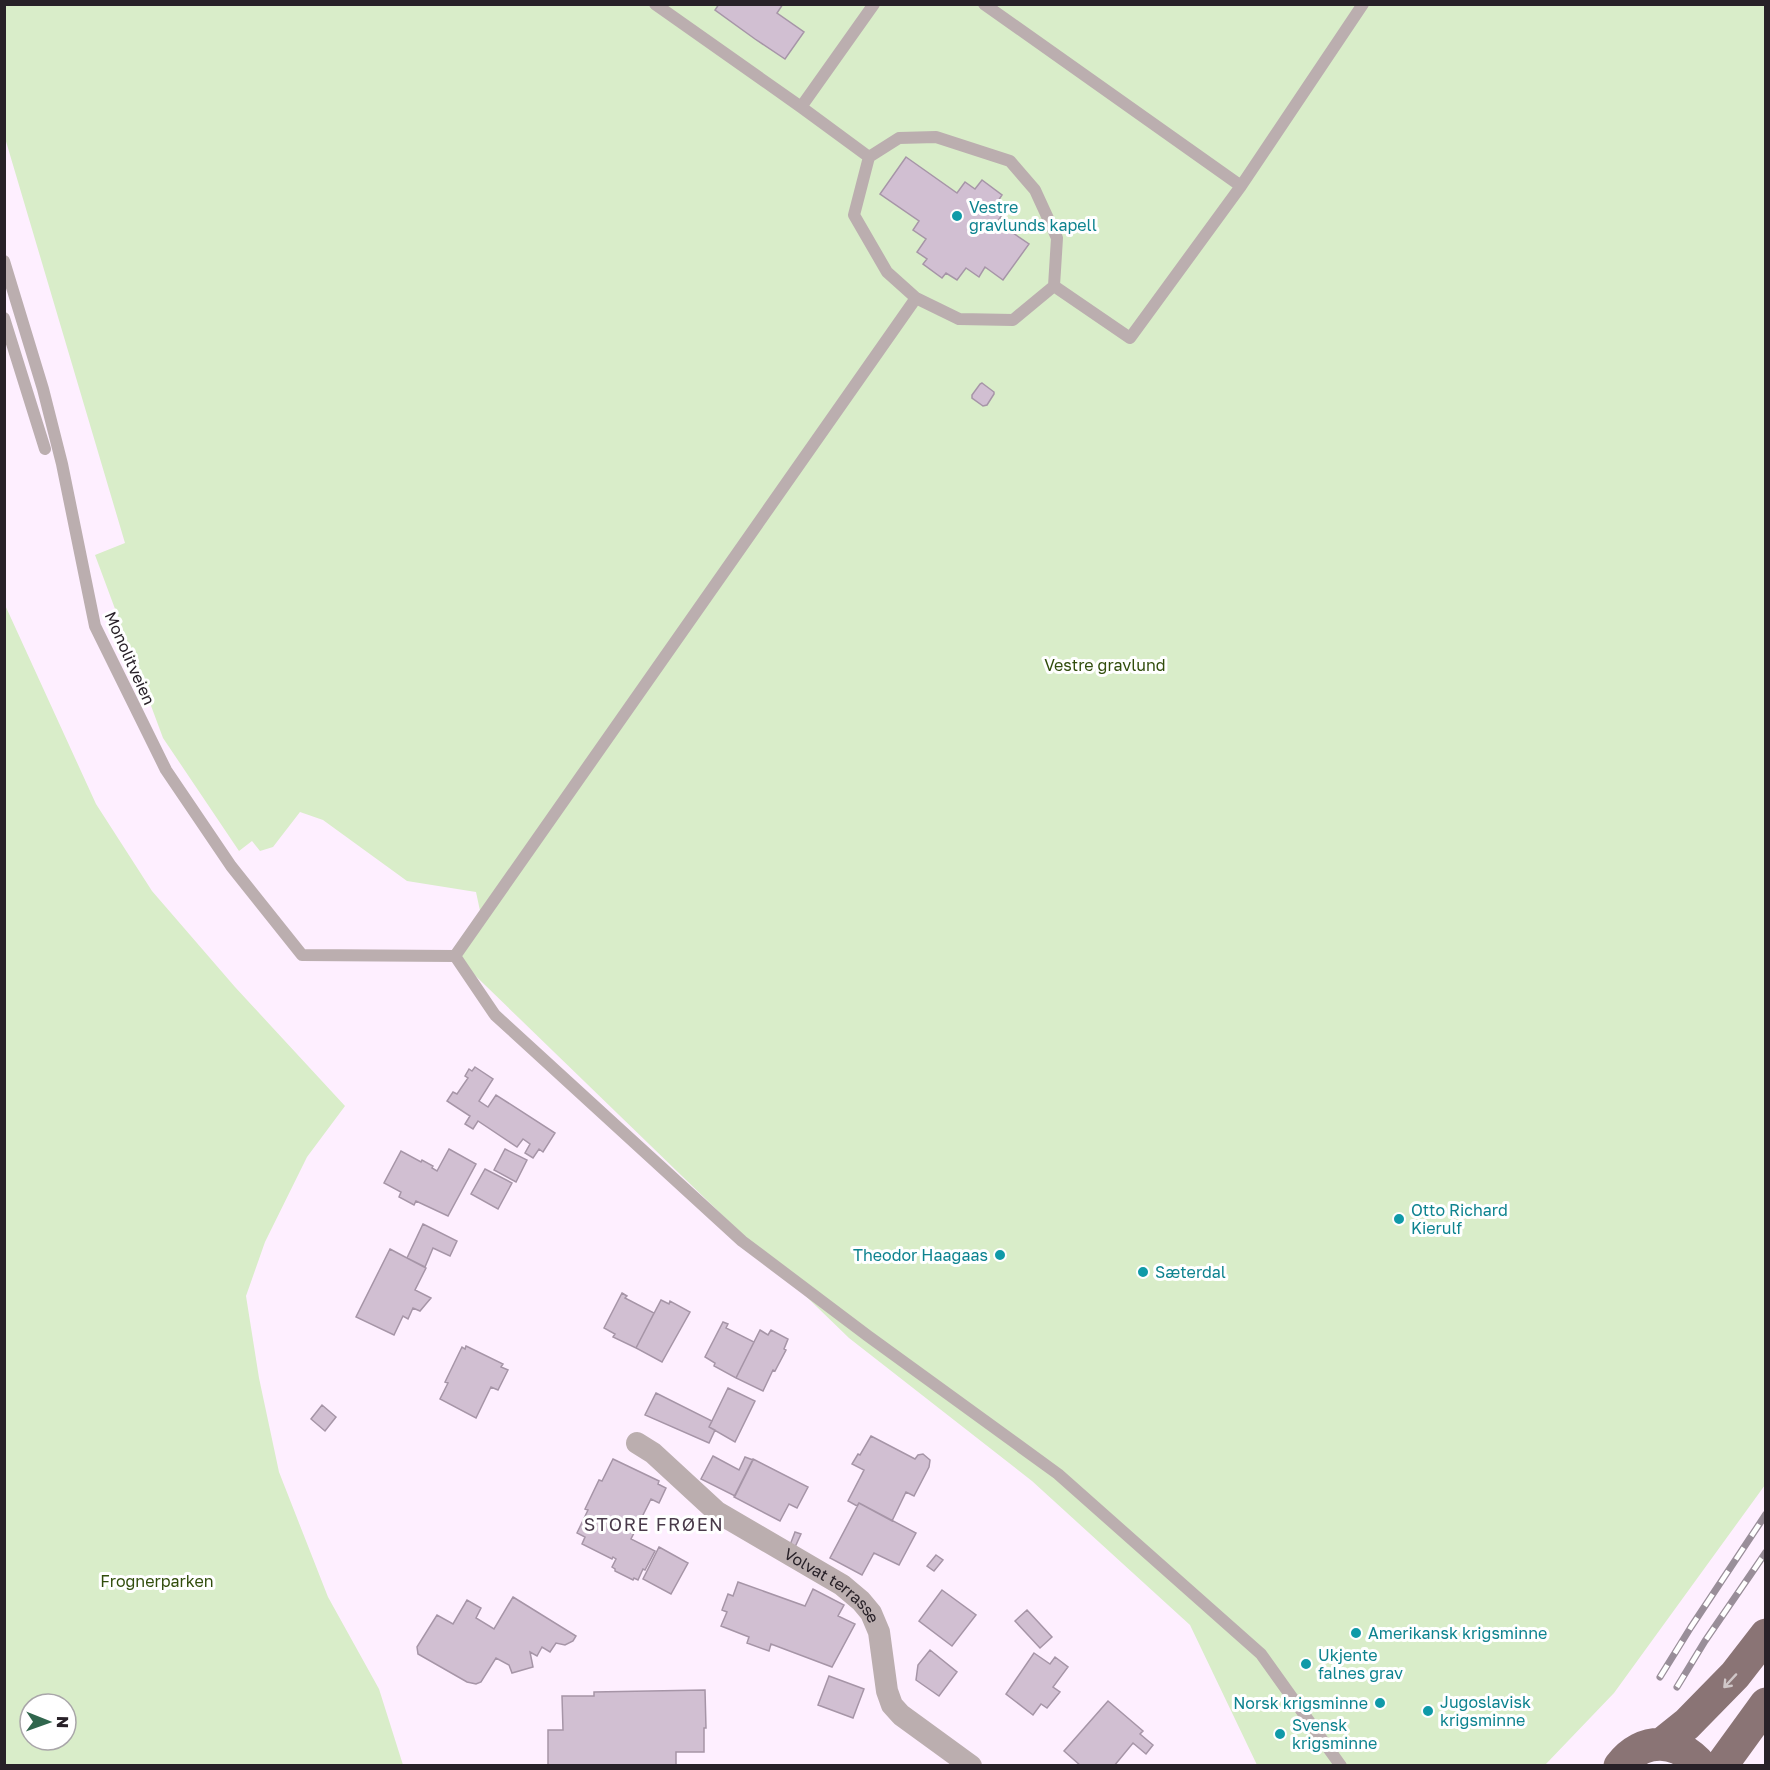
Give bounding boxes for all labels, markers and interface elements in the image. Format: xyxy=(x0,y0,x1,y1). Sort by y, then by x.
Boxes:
place label: Vestre gravlunds kapell xyxy=(969,197,1097,235)
marker: Vestre gravlunds kapell xyxy=(950,209,964,223)
street label: Monolitveien xyxy=(100,608,160,708)
park label: Vestre gravlund xyxy=(1044,655,1166,675)
place label: Otto Richard Kierulf xyxy=(1411,1200,1508,1238)
marker: Otto Richard Kierulf xyxy=(1392,1212,1406,1226)
place label: Theodor Haagaas xyxy=(853,1245,988,1265)
marker: Theodor Haagaas xyxy=(993,1248,1007,1262)
place label: Sæterdal xyxy=(1155,1262,1226,1282)
marker: Sæterdal xyxy=(1136,1265,1150,1279)
district label: STORE FRØEN xyxy=(584,1513,724,1535)
street label: Volvat terrasse xyxy=(781,1543,884,1626)
park label: Frognerparken xyxy=(100,1571,214,1591)
place label: Amerikansk krigsminne xyxy=(1368,1623,1547,1643)
marker: Amerikansk krigsminne xyxy=(1349,1626,1363,1640)
place label: Ukjente falnes grav xyxy=(1318,1645,1403,1683)
marker: Ukjente falnes grav xyxy=(1299,1657,1313,1671)
one-way arrow xyxy=(1723,1673,1737,1688)
north arrow xyxy=(18,1692,78,1752)
place label: Jugoslavisk krigsminne xyxy=(1440,1692,1531,1730)
place label: Norsk krigsminne xyxy=(1233,1693,1368,1713)
marker: Norsk krigsminne xyxy=(1373,1696,1387,1710)
marker: Jugoslavisk krigsminne xyxy=(1421,1704,1435,1718)
place label: Svensk krigsminne xyxy=(1292,1715,1377,1753)
text: N xyxy=(53,1716,73,1729)
marker: Svensk krigsminne xyxy=(1273,1727,1287,1741)

